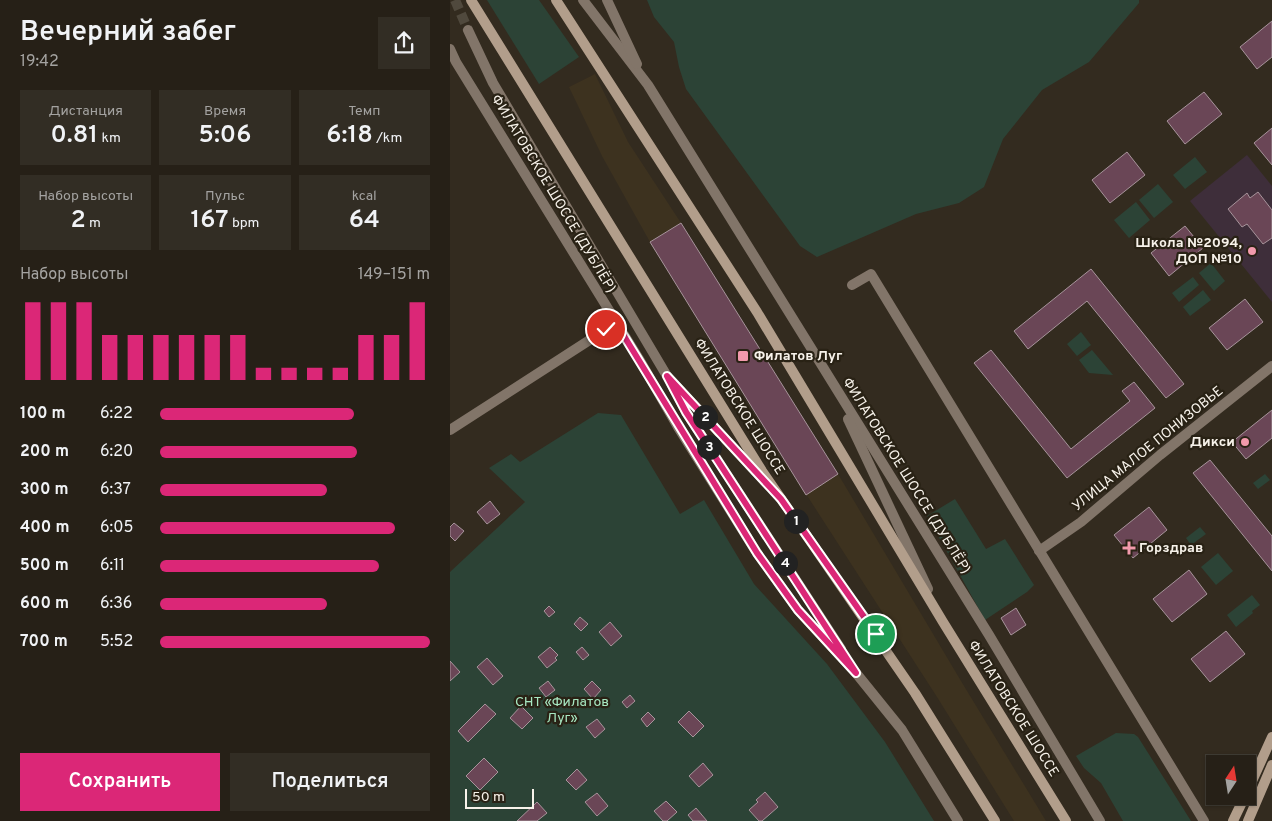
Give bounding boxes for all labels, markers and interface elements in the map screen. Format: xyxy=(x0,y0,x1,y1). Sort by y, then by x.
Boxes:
text: Вечерний забег xyxy=(20,15,236,51)
button: share xyxy=(378,17,430,69)
text: 19:42 xyxy=(20,52,59,72)
street label: ФИЛАТОВСКОЕ ШОССЕ (ДУБЛЁР) xyxy=(487,91,620,296)
text: Дистанция xyxy=(48,103,123,120)
text: Время xyxy=(204,103,246,120)
text: Темп xyxy=(348,103,380,120)
text: 0.81 xyxy=(51,120,98,152)
text: 5:06 xyxy=(199,120,251,152)
text: 6:18 xyxy=(326,120,373,152)
text: km xyxy=(98,130,121,147)
text: /km xyxy=(373,130,402,147)
text: Набор высоты xyxy=(38,188,133,205)
text: Пульс xyxy=(205,188,245,205)
text: kcal xyxy=(352,188,377,205)
text: 2 xyxy=(70,205,86,237)
text: 167 xyxy=(191,205,229,237)
text: 64 xyxy=(349,205,380,237)
text: m xyxy=(86,215,101,232)
text: bpm xyxy=(229,215,259,232)
place label: Школа №2094, ДОП №10 xyxy=(1135,235,1242,268)
marker: Школа №2094, ДОП №10 xyxy=(1246,245,1258,257)
text: Набор высоты xyxy=(20,265,128,285)
text: 149–151 m xyxy=(358,265,430,285)
pin xyxy=(585,308,627,350)
icon: check xyxy=(592,315,620,343)
street label: ФИЛАТОВСКОЕ ШОССЕ xyxy=(690,336,788,478)
place label: Филатов Луг xyxy=(754,348,843,365)
marker: Филатов Луг xyxy=(736,349,750,363)
street label: ФИЛАТОВСКОЕ ШОССЕ (ДУБЛЁР) xyxy=(838,374,974,577)
street label: УЛИЦА МАЛОЕ ПОНИЗОВЬЕ xyxy=(1069,383,1227,515)
text: 100 m xyxy=(20,404,66,424)
text: 6:22 xyxy=(100,404,133,424)
pin: 2 xyxy=(692,404,718,430)
text: 2 xyxy=(701,409,710,426)
pin: 3 xyxy=(696,434,722,460)
place label: Дикси xyxy=(1190,434,1235,451)
marker: Дикси xyxy=(1239,436,1251,448)
text: 3 xyxy=(705,439,714,456)
text: 200 m xyxy=(20,442,69,462)
text: 6:20 xyxy=(100,442,133,462)
text: 300 m xyxy=(20,480,68,500)
text: 6:37 xyxy=(100,480,131,500)
pin: 1 xyxy=(784,508,808,534)
text: 1 xyxy=(794,513,799,530)
text: 400 m xyxy=(20,518,69,538)
text: 6:05 xyxy=(100,518,133,538)
place label: Горздрав xyxy=(1139,540,1203,557)
marker: Горздрав xyxy=(1123,542,1135,554)
pin: 4 xyxy=(772,550,798,576)
text: 4 xyxy=(781,555,790,572)
text: 500 m xyxy=(20,556,69,576)
text: 6:11 xyxy=(100,556,125,576)
text: 600 m xyxy=(20,594,69,614)
text: 6:36 xyxy=(100,594,132,614)
pin xyxy=(855,613,897,655)
icon: arrive xyxy=(862,620,890,648)
text: 700 m xyxy=(20,632,68,652)
text: 5:52 xyxy=(100,632,133,652)
street label: ФИЛАТОВСКОЕ ШОССЕ xyxy=(964,638,1062,780)
park label: СНТ «Филатов Луг» xyxy=(515,694,609,727)
button: Сохранить xyxy=(20,753,220,811)
button: Поделиться xyxy=(230,753,430,811)
north arrow xyxy=(1206,755,1256,805)
map controls xyxy=(1206,755,1256,805)
scale bar xyxy=(465,786,534,809)
text: 50 m xyxy=(472,789,505,806)

